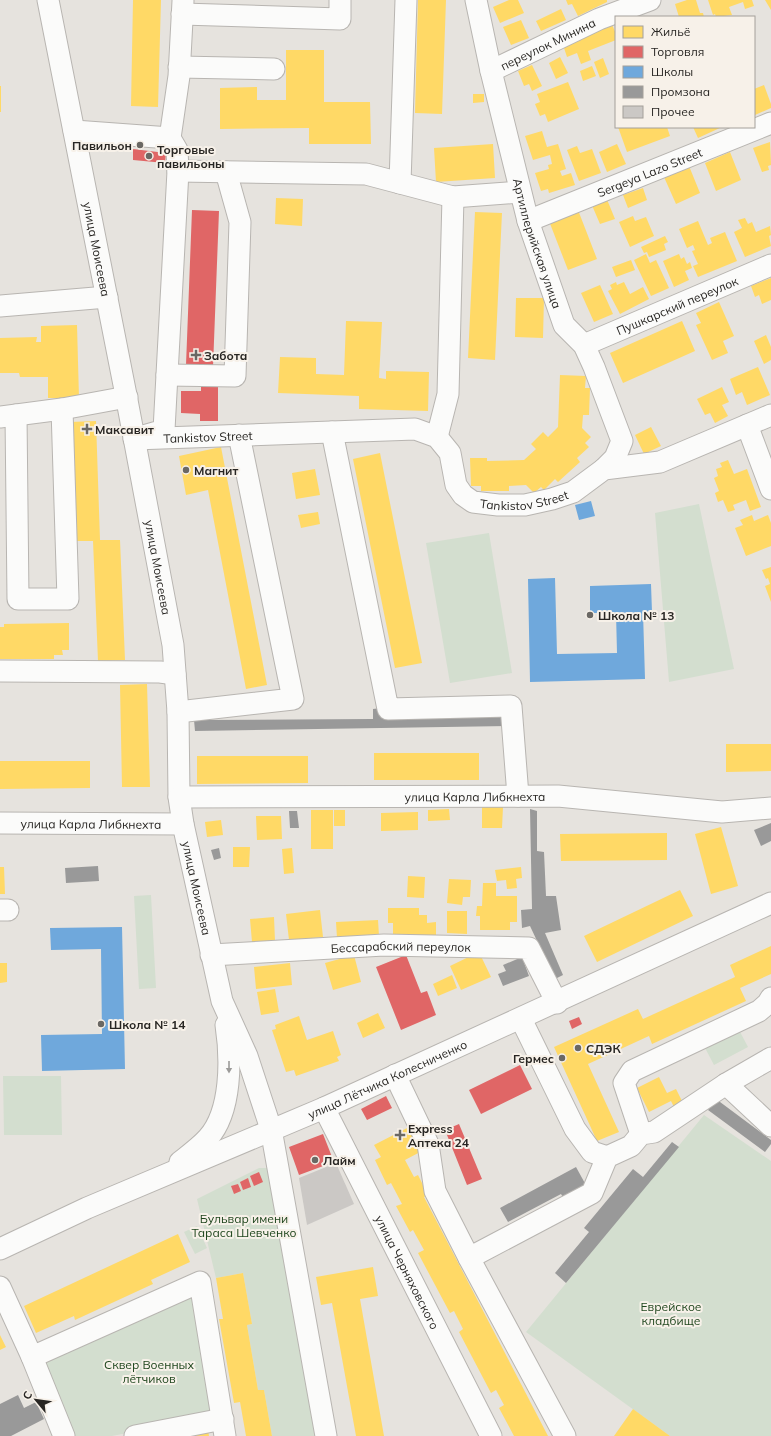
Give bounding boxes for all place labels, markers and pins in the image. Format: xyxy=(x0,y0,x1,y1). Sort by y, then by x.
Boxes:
place label: Павильон xyxy=(72,138,132,153)
marker: Павильон xyxy=(135,140,145,150)
place label: Торговые павильоны xyxy=(157,142,225,171)
marker: Торговые павильоны xyxy=(144,151,154,161)
place label: Забота xyxy=(204,348,247,363)
marker: Забота xyxy=(191,350,201,360)
place label: Максавит xyxy=(95,422,154,437)
marker: Максавит xyxy=(82,424,92,434)
place label: Магнит xyxy=(194,463,238,478)
marker: Магнит xyxy=(181,465,191,475)
place label: Школа № 13 xyxy=(598,608,674,623)
marker: Школа № 13 xyxy=(585,610,595,620)
place label: Школа № 14 xyxy=(109,1017,185,1032)
marker: Школа № 14 xyxy=(96,1019,106,1029)
place label: СДЭК xyxy=(586,1041,621,1056)
marker: СДЭК xyxy=(573,1043,583,1053)
place label: Гермес xyxy=(513,1051,554,1066)
marker: Гермес xyxy=(557,1053,567,1063)
place label: Express Аптека 24 xyxy=(408,1121,469,1150)
marker: Express Аптека 24 xyxy=(395,1130,405,1140)
place label: Лайм xyxy=(323,1153,356,1168)
marker: Лайм xyxy=(310,1155,320,1165)

